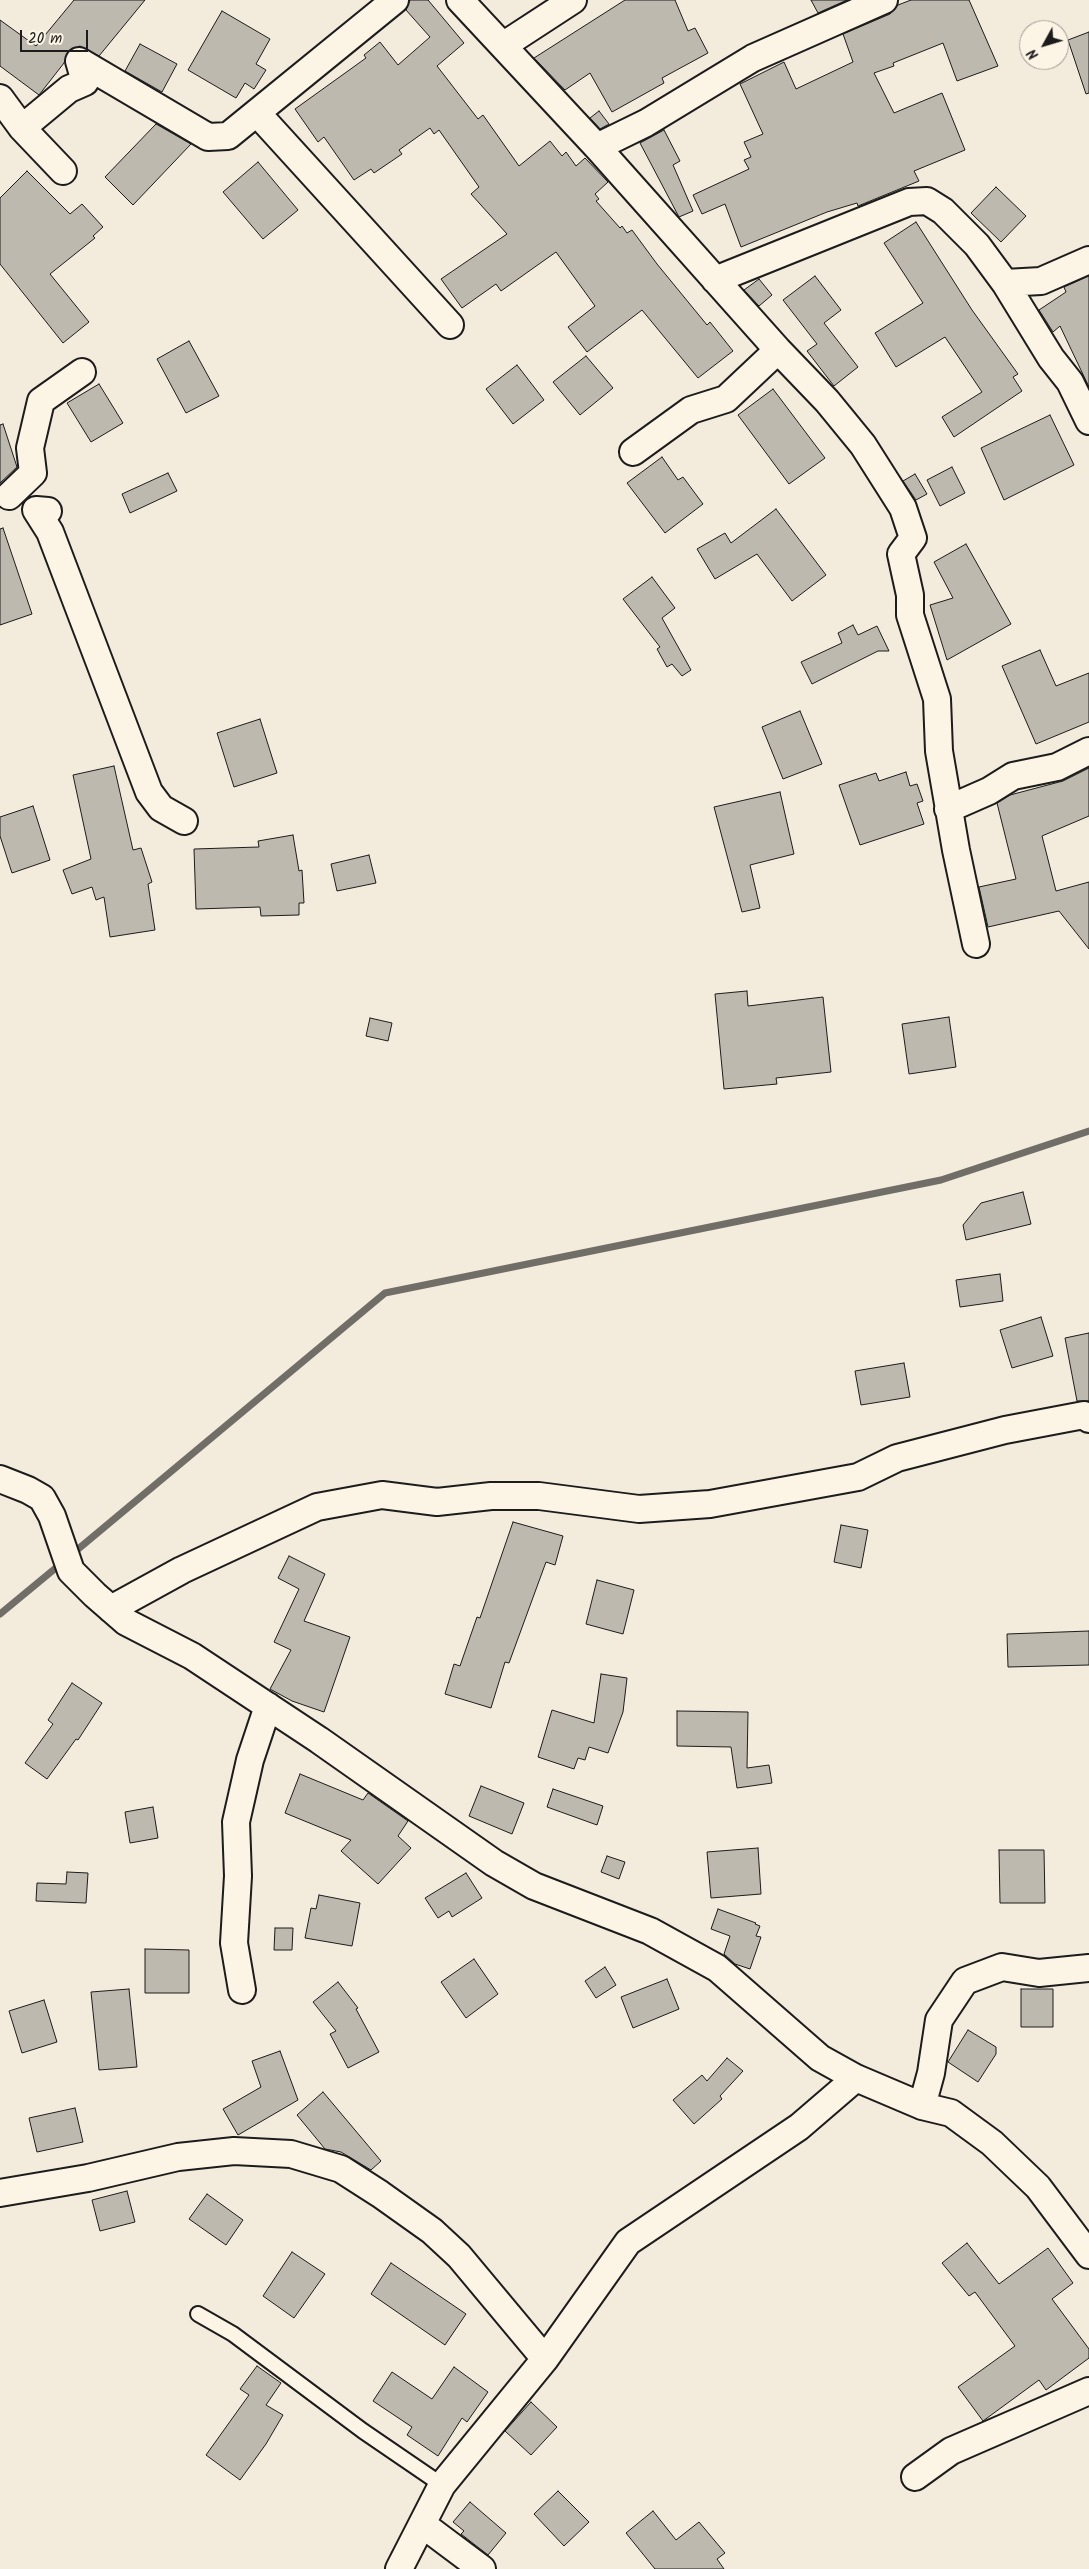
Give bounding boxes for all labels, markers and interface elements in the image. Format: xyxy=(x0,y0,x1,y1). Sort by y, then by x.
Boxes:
scale bar xyxy=(22,20,90,52)
north arrow xyxy=(1019,20,1069,70)
text: 20 m xyxy=(28,27,62,51)
text: N xyxy=(1022,43,1044,64)

